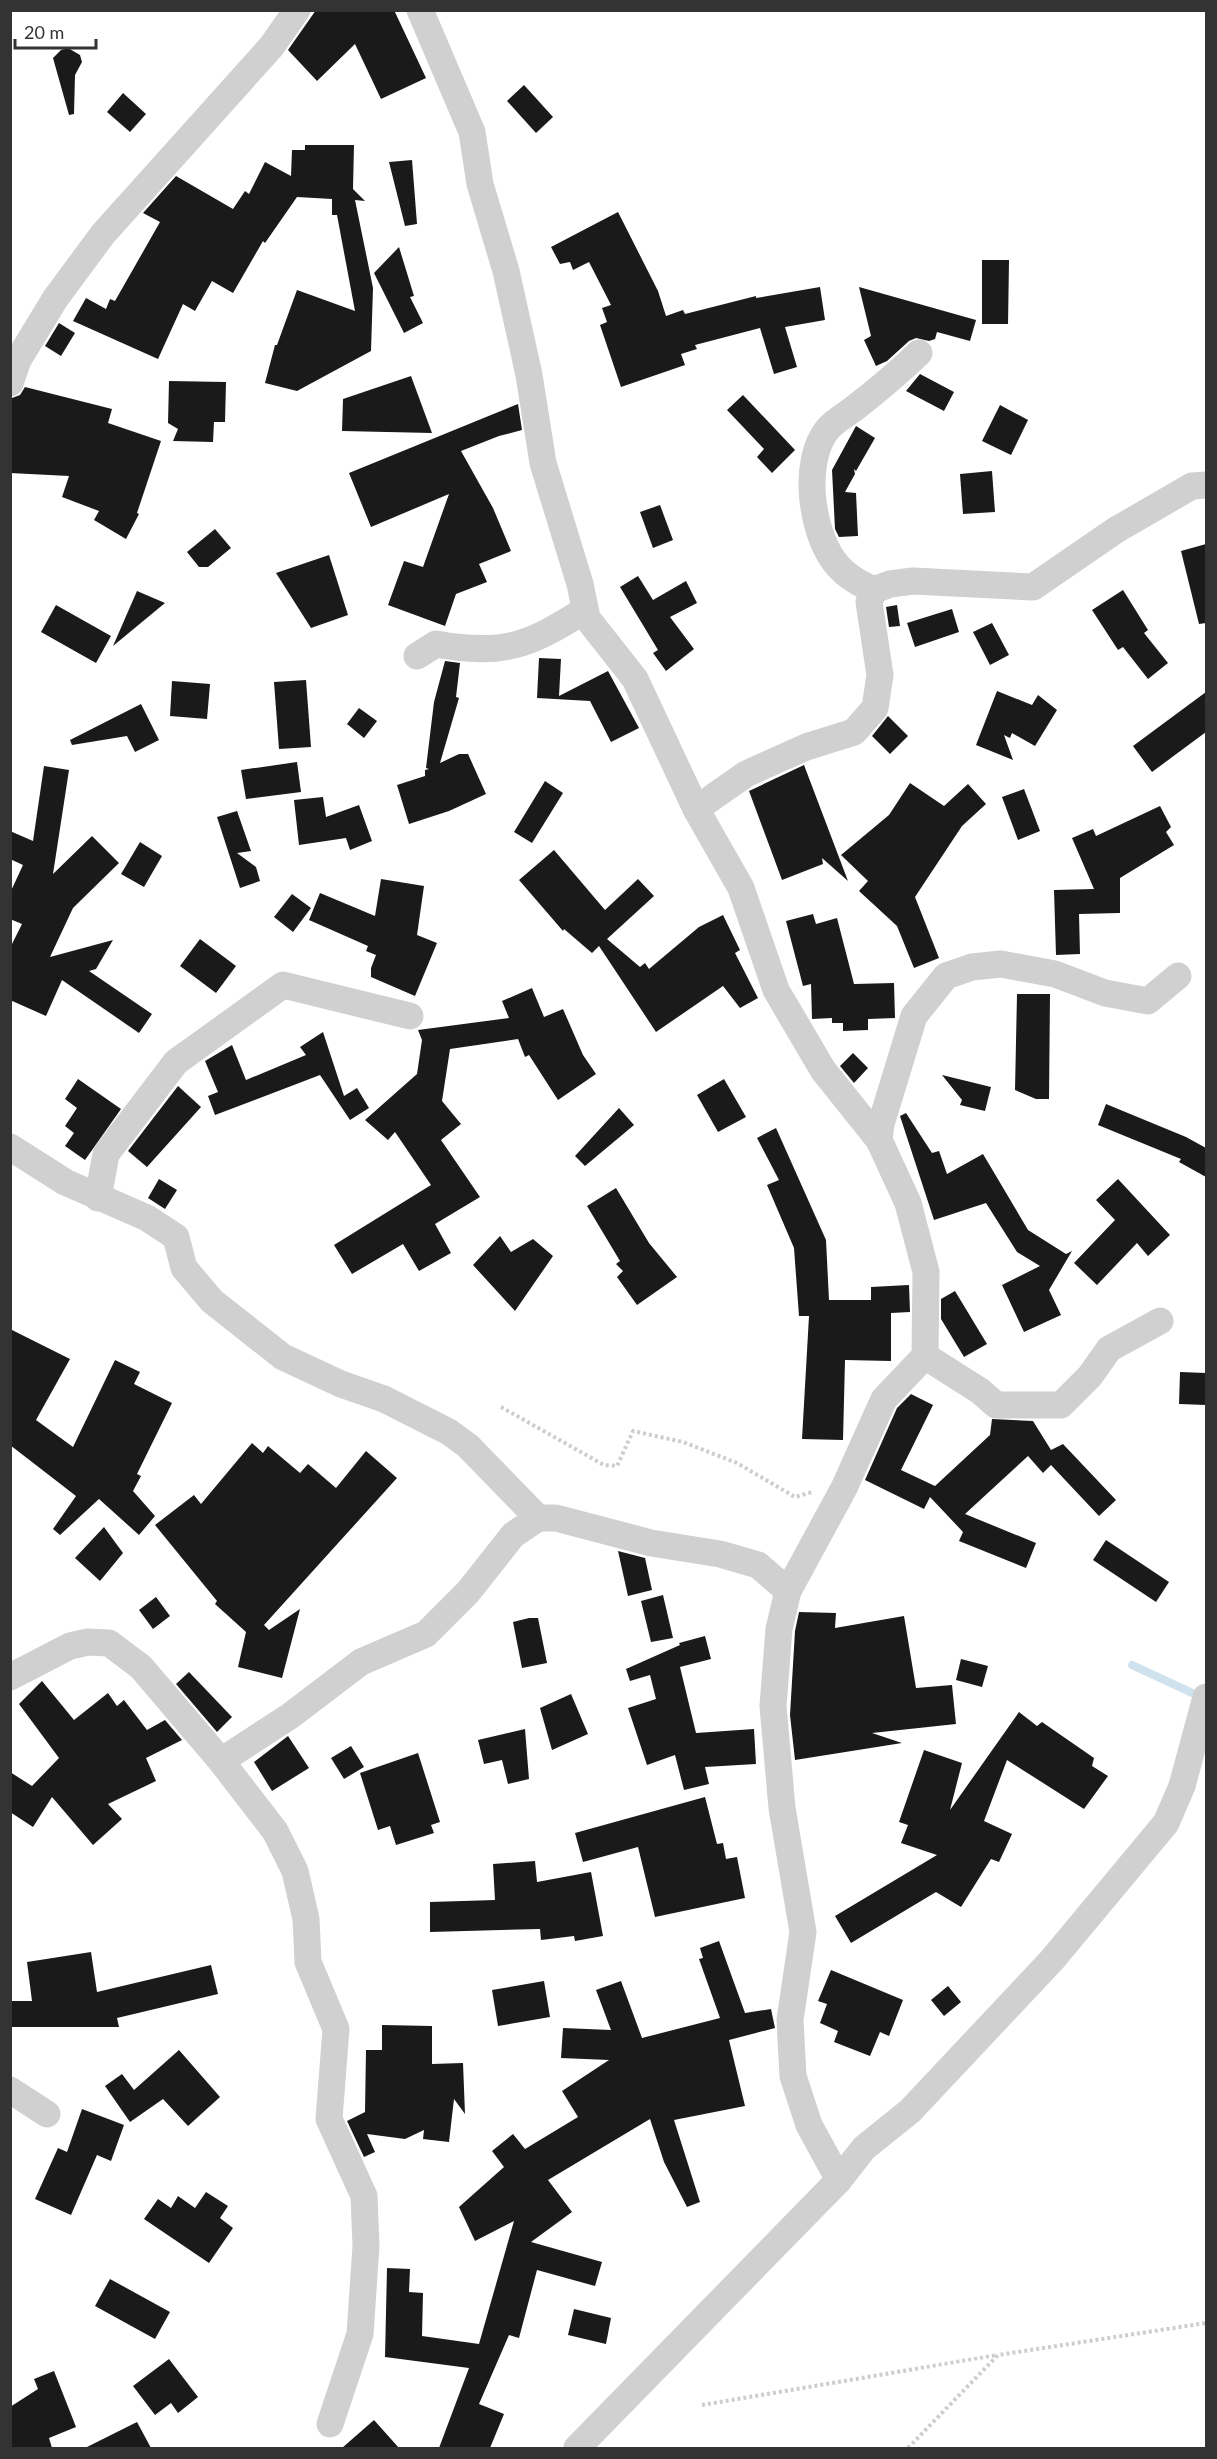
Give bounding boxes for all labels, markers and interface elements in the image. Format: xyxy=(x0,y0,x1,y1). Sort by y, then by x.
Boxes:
scale bar xyxy=(15,12,96,50)
text: 20 m xyxy=(24,21,64,43)

